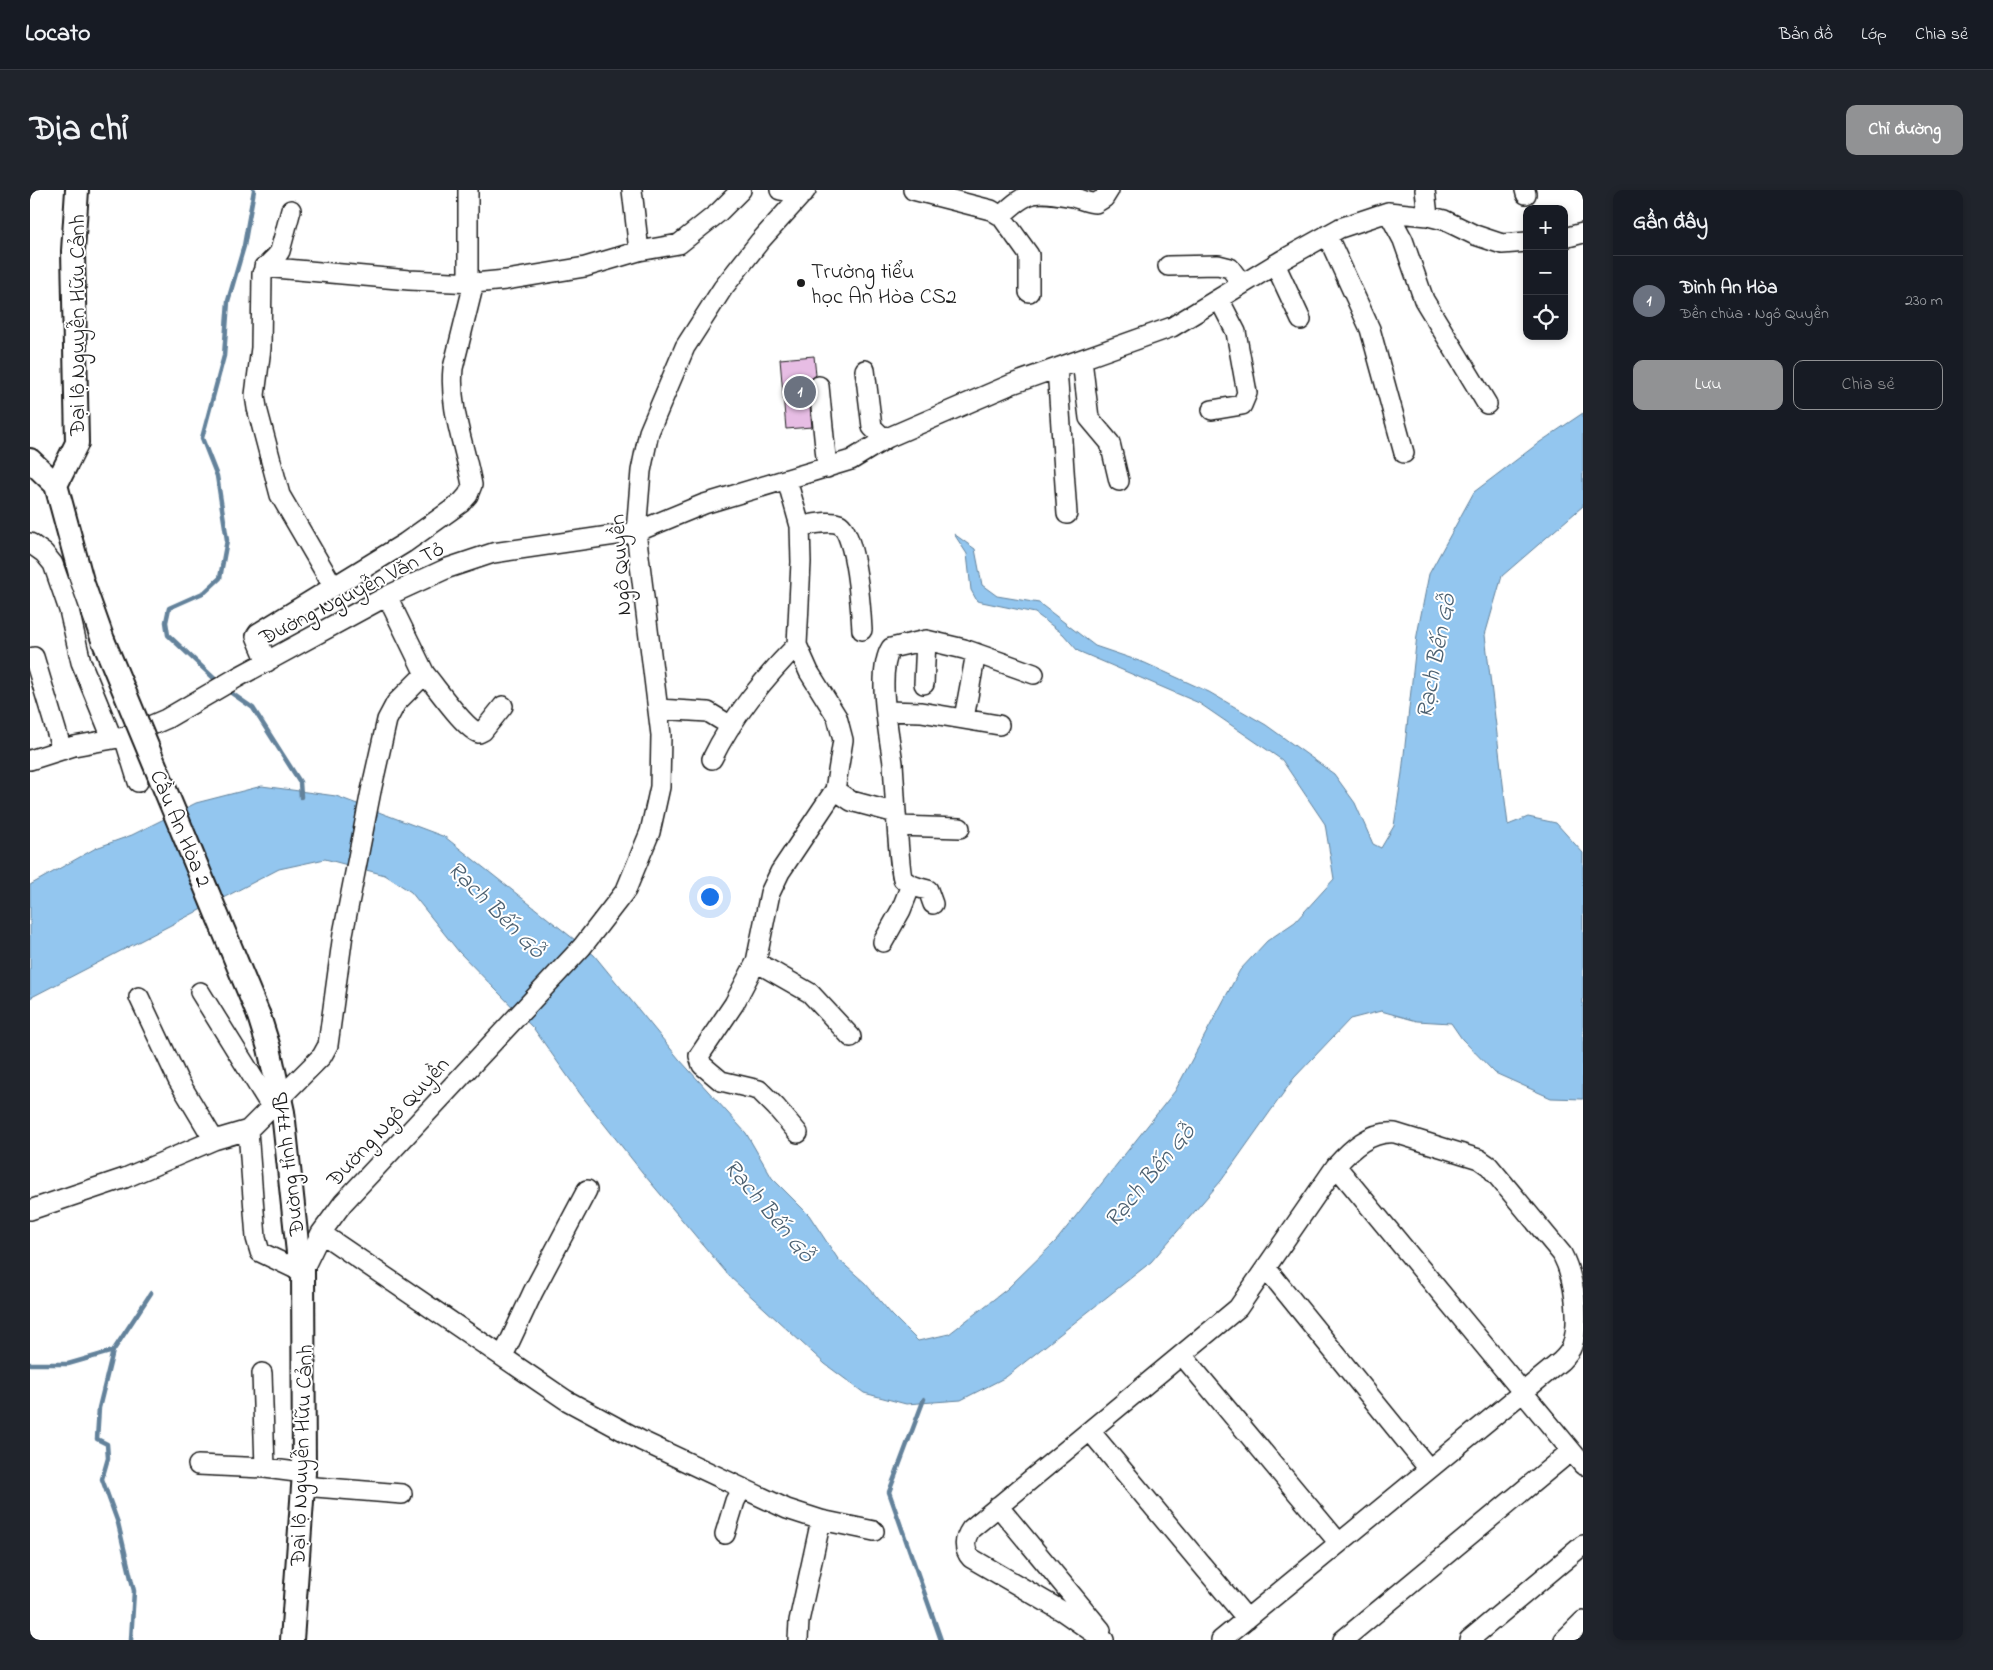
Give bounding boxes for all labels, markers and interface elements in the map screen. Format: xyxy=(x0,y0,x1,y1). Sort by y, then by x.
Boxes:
text: Locato xyxy=(25,17,91,52)
text: Bản đồ xyxy=(1779,22,1833,48)
text: Lớp xyxy=(1861,22,1887,48)
text: Chia sẻ xyxy=(1915,22,1968,48)
text: Địa chỉ xyxy=(30,105,128,156)
button: Chỉ đường xyxy=(1846,105,1963,155)
map controls xyxy=(1523,205,1568,340)
button: + xyxy=(1523,205,1568,250)
text: Gần đây xyxy=(1633,208,1708,238)
street label: Đại lộ Nguyễn Hữu Cảnh xyxy=(63,214,96,437)
button: − xyxy=(1523,250,1568,295)
place label: Trường tiểu học An Hòa CS2 xyxy=(811,257,957,314)
text: Đình An Hòa xyxy=(1680,275,1778,302)
marker: Trường tiểu học An Hòa CS2 xyxy=(795,277,807,289)
text: 1 xyxy=(1646,289,1652,313)
text: 230 m xyxy=(1905,289,1943,313)
button: locate xyxy=(1523,295,1568,340)
text: Đền chùa · Ngô Quyền xyxy=(1680,302,1829,326)
button: Lưu xyxy=(1633,360,1783,410)
button: Chia sẻ xyxy=(1793,360,1943,410)
pin: 1 xyxy=(784,373,816,411)
street label: Ngô Quyền xyxy=(602,513,643,617)
street label: Đường Nguyễn Văn Tỏ xyxy=(253,534,451,657)
water label: Rạch Bến Gỗ xyxy=(1408,590,1467,722)
street label: Cầu An Hòa 2 xyxy=(140,766,218,893)
water label: Rạch Bến Gỗ xyxy=(438,854,553,969)
your location xyxy=(697,884,723,910)
street label: Đường Ngô Quyền xyxy=(319,1051,459,1197)
street label: Đường tỉnh 771B xyxy=(265,1090,316,1238)
water label: Rạch Bến Gỗ xyxy=(1097,1116,1206,1236)
water label: Rạch Bến Gỗ xyxy=(714,1152,823,1272)
street label: Đại lộ Nguyễn Hữu Cảnh xyxy=(283,1344,324,1567)

